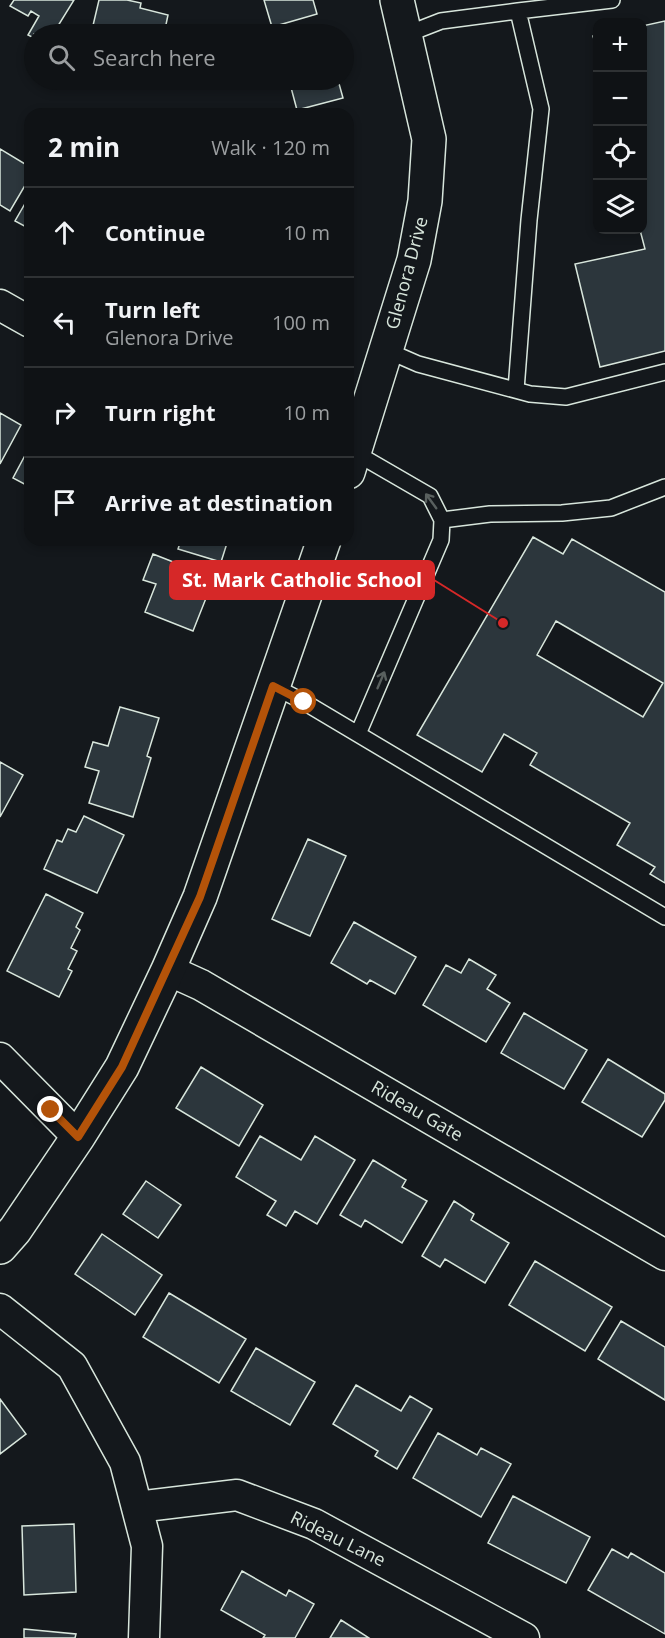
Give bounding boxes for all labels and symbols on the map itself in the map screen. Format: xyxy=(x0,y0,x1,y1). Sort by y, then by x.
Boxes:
street label: Glenora Drive xyxy=(379,214,433,332)
one-way arrow xyxy=(425,493,438,509)
callout: St. Mark Catholic School xyxy=(170,561,434,599)
text: St. Mark Catholic School xyxy=(182,566,422,593)
one-way arrow xyxy=(376,671,387,690)
route start xyxy=(290,688,316,714)
street label: Rideau Gate xyxy=(367,1074,468,1146)
route end xyxy=(37,1096,63,1122)
street label: Rideau Lane xyxy=(287,1505,390,1571)

